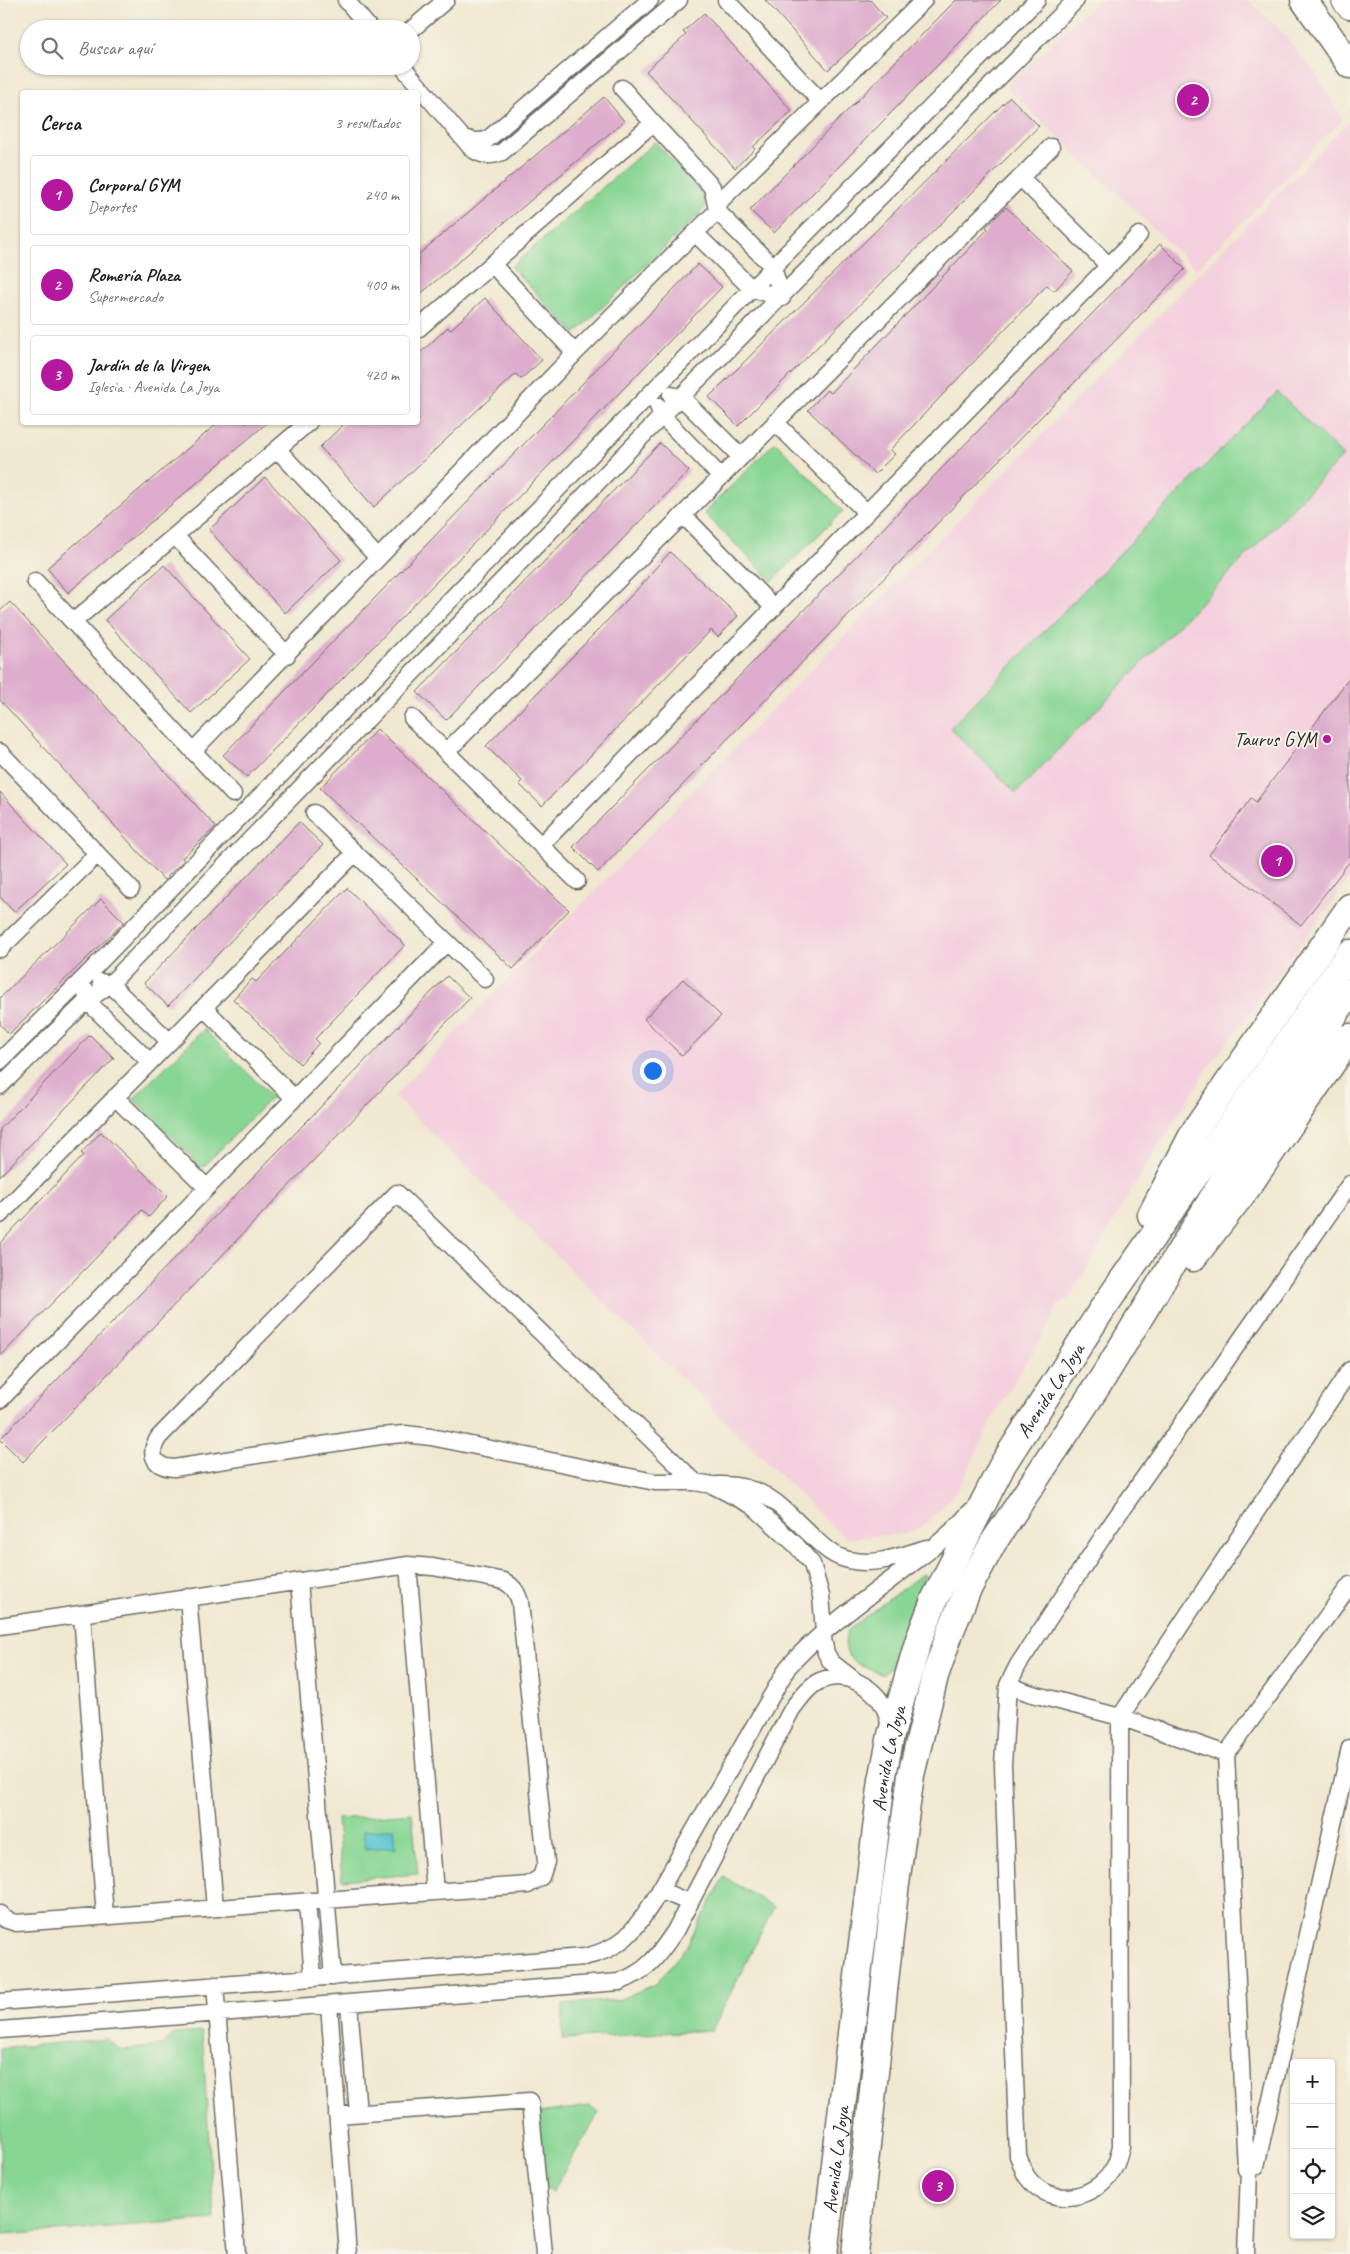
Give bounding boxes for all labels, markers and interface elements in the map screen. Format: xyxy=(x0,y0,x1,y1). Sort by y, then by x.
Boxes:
search box xyxy=(20,20,420,75)
icon: search xyxy=(38,34,66,62)
text: Buscar aquí xyxy=(78,36,152,60)
pin: 2 xyxy=(1177,81,1209,119)
text: Cerca xyxy=(40,110,81,136)
text: 3 resultados xyxy=(335,113,400,133)
text: Corporal GYM xyxy=(88,173,180,197)
text: 1 xyxy=(53,185,61,205)
text: 240 m xyxy=(365,185,399,205)
text: Deportes xyxy=(88,197,136,217)
text: Romería Plaza xyxy=(88,263,180,287)
text: 2 xyxy=(53,275,61,295)
text: 400 m xyxy=(365,275,399,295)
text: Supermercado xyxy=(88,287,163,307)
text: Jardín de la Virgen xyxy=(88,353,210,377)
text: 3 xyxy=(53,365,61,385)
text: 420 m xyxy=(365,365,399,385)
text: Iglesia · Avenida La Joya xyxy=(88,377,219,397)
place label: Taurus GYM xyxy=(1234,727,1319,752)
marker: Taurus GYM xyxy=(1321,733,1333,745)
pin: 1 xyxy=(1261,842,1293,880)
your location xyxy=(640,1058,666,1084)
street label: Avenida La Joya xyxy=(1011,1337,1090,1442)
street label: Avenida La Joya xyxy=(866,1701,912,1812)
map controls xyxy=(1290,2059,1335,2239)
button: + xyxy=(1290,2059,1335,2104)
street label: Avenida La Joya xyxy=(817,2103,855,2214)
button: − xyxy=(1290,2104,1335,2149)
button: locate xyxy=(1290,2149,1335,2194)
pin: 3 xyxy=(922,2167,954,2205)
button: layers xyxy=(1290,2194,1335,2239)

